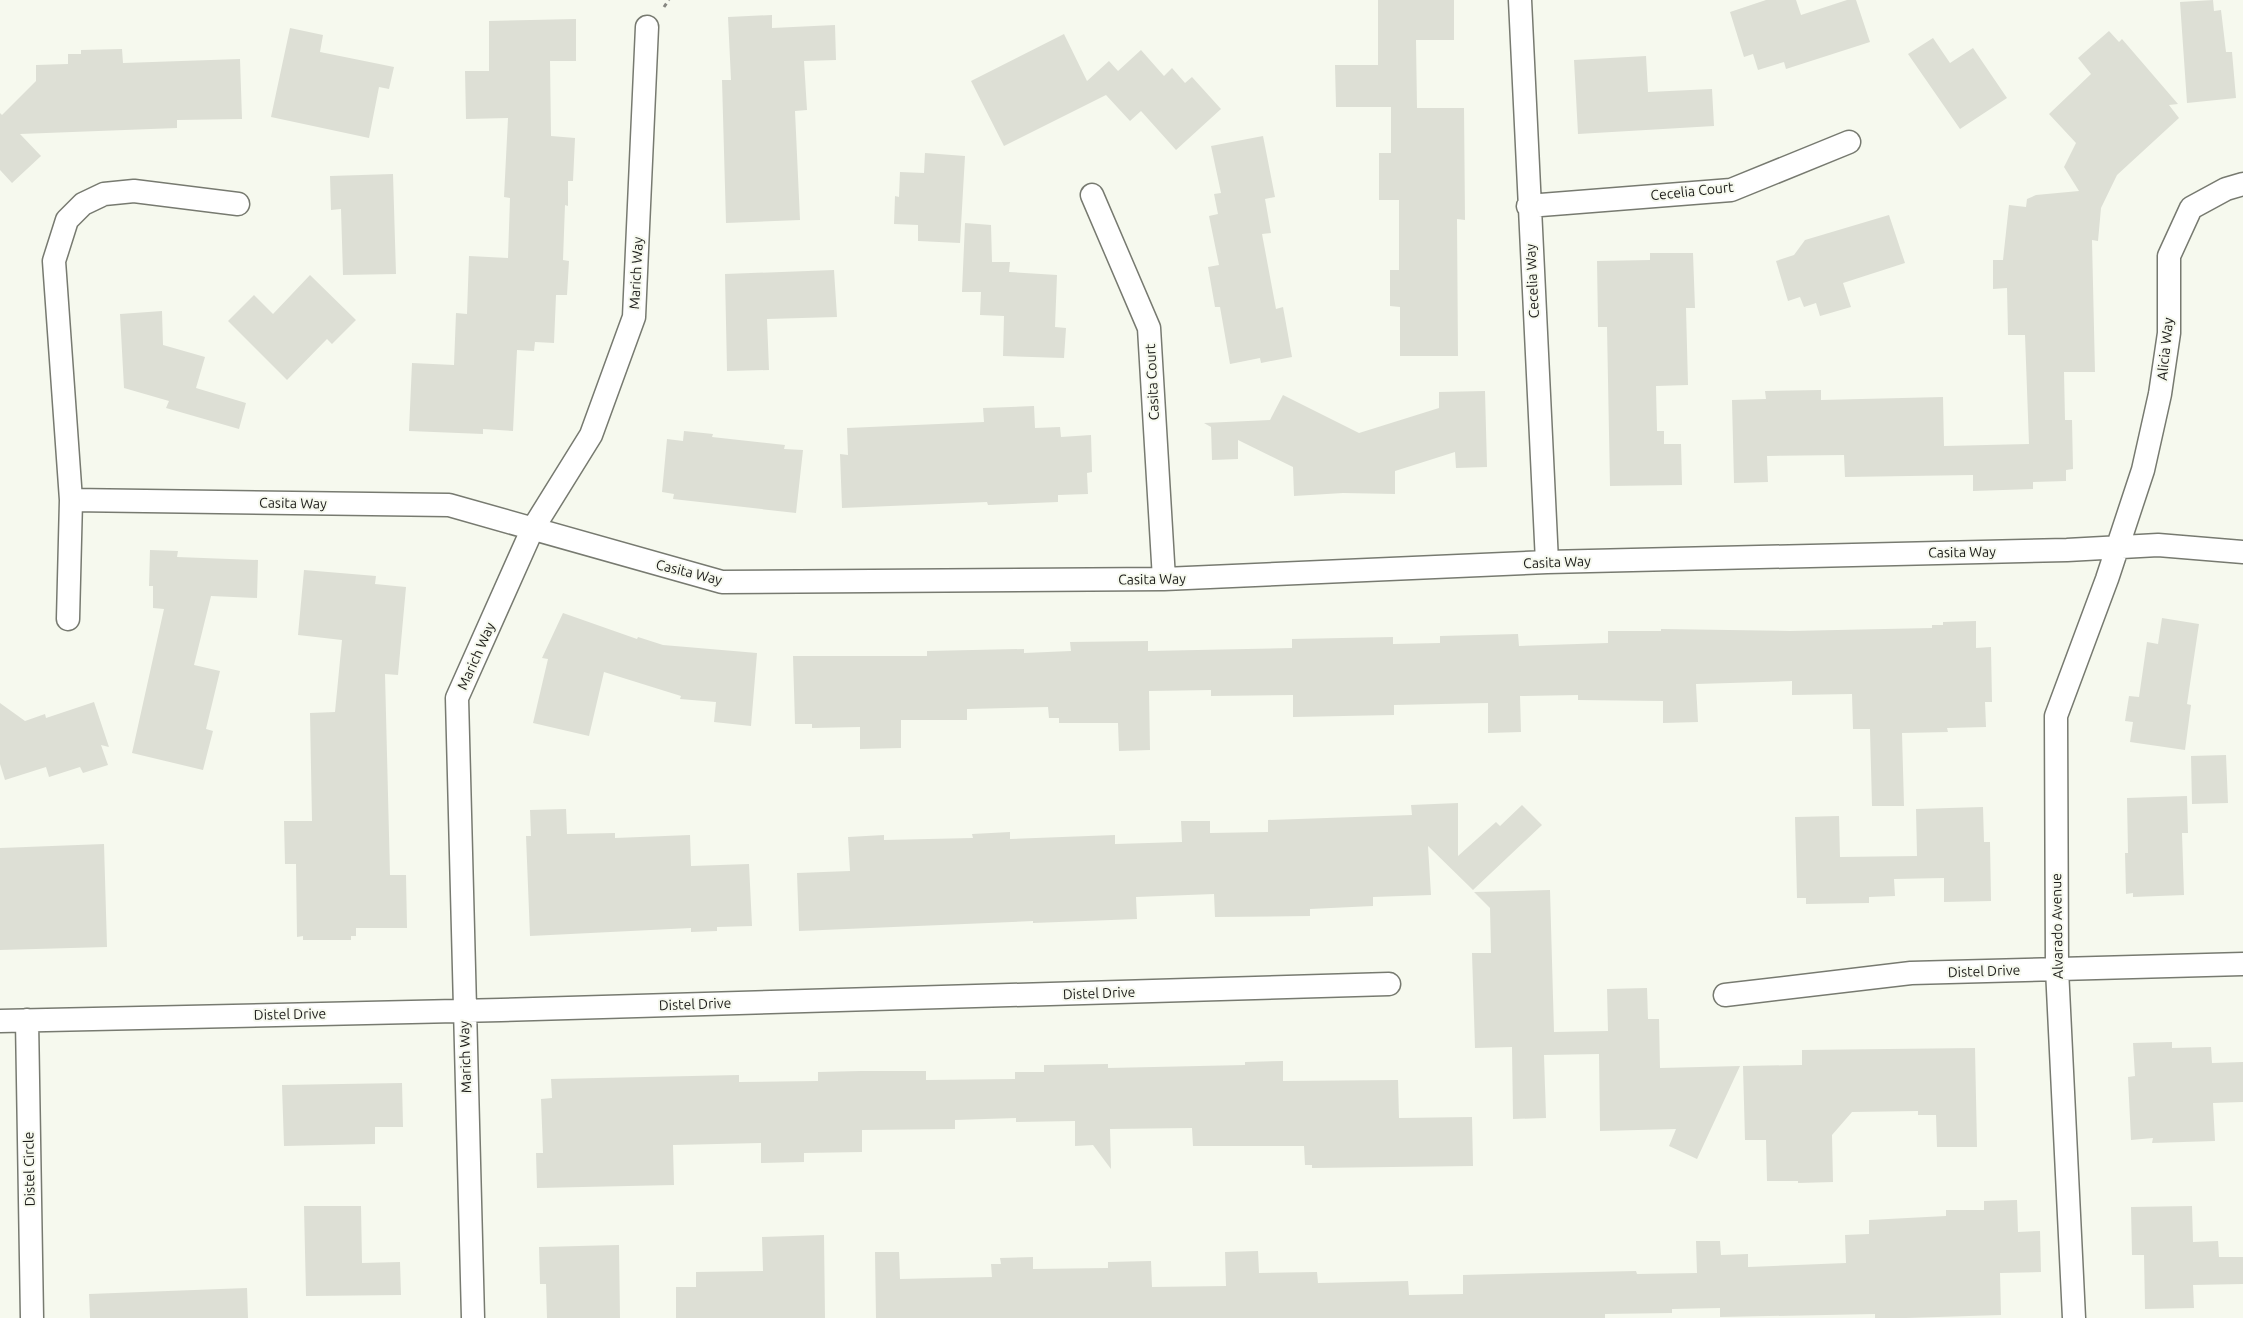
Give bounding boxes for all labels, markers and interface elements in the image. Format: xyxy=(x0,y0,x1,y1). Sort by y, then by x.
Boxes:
street label: Cecelia Court xyxy=(1650,179,1735,203)
street label: Marich Way xyxy=(626,236,646,310)
street label: Cecelia Way xyxy=(1522,243,1542,319)
street label: Alicia Way xyxy=(2154,317,2176,381)
street label: Casita Court xyxy=(1142,343,1162,421)
street label: Casita Way xyxy=(259,494,327,512)
street label: Casita Way xyxy=(1928,543,1996,561)
street label: Casita Way xyxy=(1523,553,1591,571)
street label: Casita Way xyxy=(654,556,724,588)
street label: Casita Way xyxy=(1118,570,1186,588)
street label: Marich Way xyxy=(454,619,498,692)
street label: Alvarado Avenue xyxy=(2048,873,2066,979)
street label: Distel Drive xyxy=(1947,962,2021,980)
street label: Distel Drive xyxy=(1062,984,1136,1002)
street label: Distel Drive xyxy=(658,995,732,1013)
street label: Distel Drive xyxy=(254,1005,326,1023)
street label: Marich Way xyxy=(456,1020,474,1093)
street label: Distel Circle xyxy=(20,1132,38,1206)

